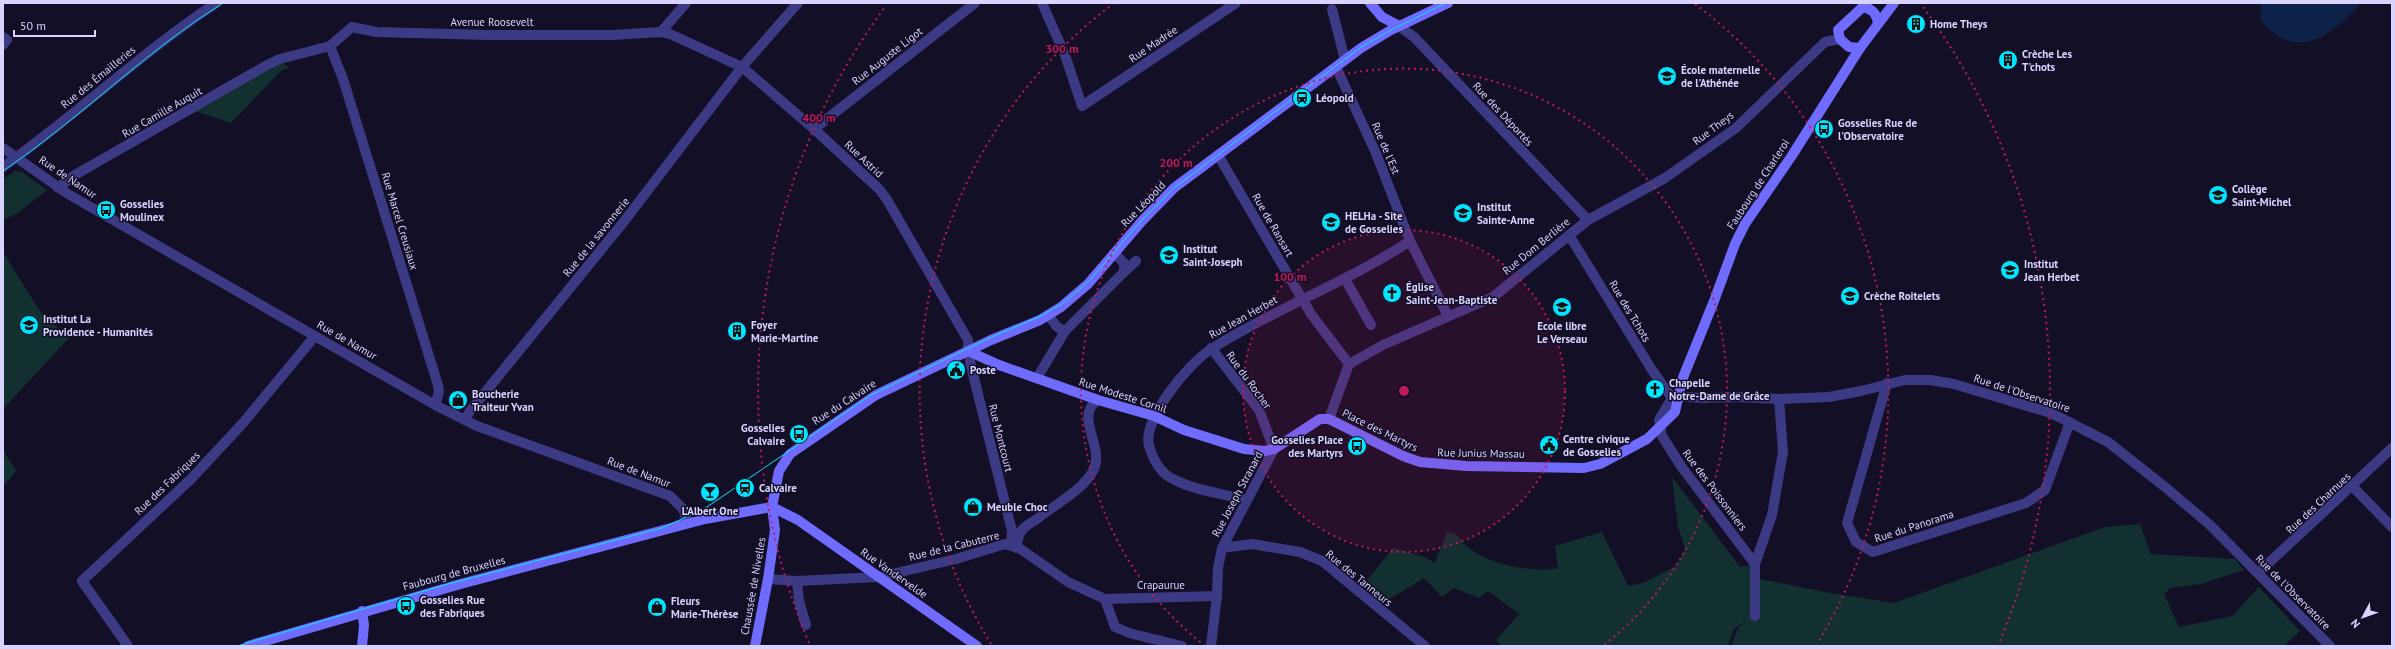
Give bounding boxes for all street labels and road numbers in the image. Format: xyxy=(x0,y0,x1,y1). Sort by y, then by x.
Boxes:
street label: Avenue Roosevelt xyxy=(451,15,534,29)
street label: Rue Madrée xyxy=(1126,22,1180,65)
street label: Rue Auguste Ligot xyxy=(849,24,925,88)
street label: Rue des Émailleries xyxy=(58,42,138,111)
street label: Rue des Déportés xyxy=(1470,79,1536,149)
street label: Rue Camille Auquit xyxy=(120,83,205,141)
street label: Rue Theys xyxy=(1690,108,1737,148)
street label: Rue de l'Est xyxy=(1369,120,1403,176)
street label: Faubourg de Charleroi xyxy=(1724,136,1792,232)
street label: Rue Astrid xyxy=(842,138,886,181)
street label: Rue de Namur xyxy=(36,153,100,202)
street label: Rue Marcel Creusiaux xyxy=(379,171,422,272)
street label: Rue Léopold xyxy=(1118,178,1168,230)
street label: Rue de Ransart xyxy=(1249,191,1297,260)
street label: Rue de la savonnerie xyxy=(560,194,633,279)
street label: Rue Dom Berlière xyxy=(1499,214,1573,277)
street label: Rue des Tchots xyxy=(1606,278,1654,345)
street label: Rue Jean Herbet xyxy=(1206,292,1280,342)
street label: Rue de Namur xyxy=(315,317,380,363)
street label: Rue du Rocher xyxy=(1223,348,1275,412)
street label: Rue de l'Observatoire xyxy=(1972,371,2072,415)
street label: Rue Modeste Cornil xyxy=(1077,374,1169,416)
street label: Rue du Calvaire xyxy=(809,376,879,428)
street label: Rue Montcourt xyxy=(986,403,1016,474)
street label: Place des Martyrs xyxy=(1340,406,1421,455)
street label: Rue Junius Massau xyxy=(1437,445,1525,461)
street label: Rue des Poissonniers xyxy=(1680,446,1750,534)
street label: Rue des Fabriques xyxy=(131,448,203,518)
street label: Rue Joseph Stranard xyxy=(1209,449,1266,539)
street label: Rue de Namur xyxy=(605,453,673,491)
street label: Rue des Charnues xyxy=(2283,469,2354,537)
street label: Rue du Panorama xyxy=(1873,507,1955,545)
street label: Rue de la Cabuterre xyxy=(907,528,1001,564)
street label: Chaussée de Nivelles xyxy=(737,536,769,636)
street label: Rue Vandervelde xyxy=(858,545,930,601)
street label: Rue des Tanneurs xyxy=(1323,547,1396,609)
street label: Faubourg de Bruxelles xyxy=(401,552,507,593)
street label: Rue de l'Observatoire xyxy=(2253,552,2334,633)
street label: Crapaurue xyxy=(1137,578,1185,592)

